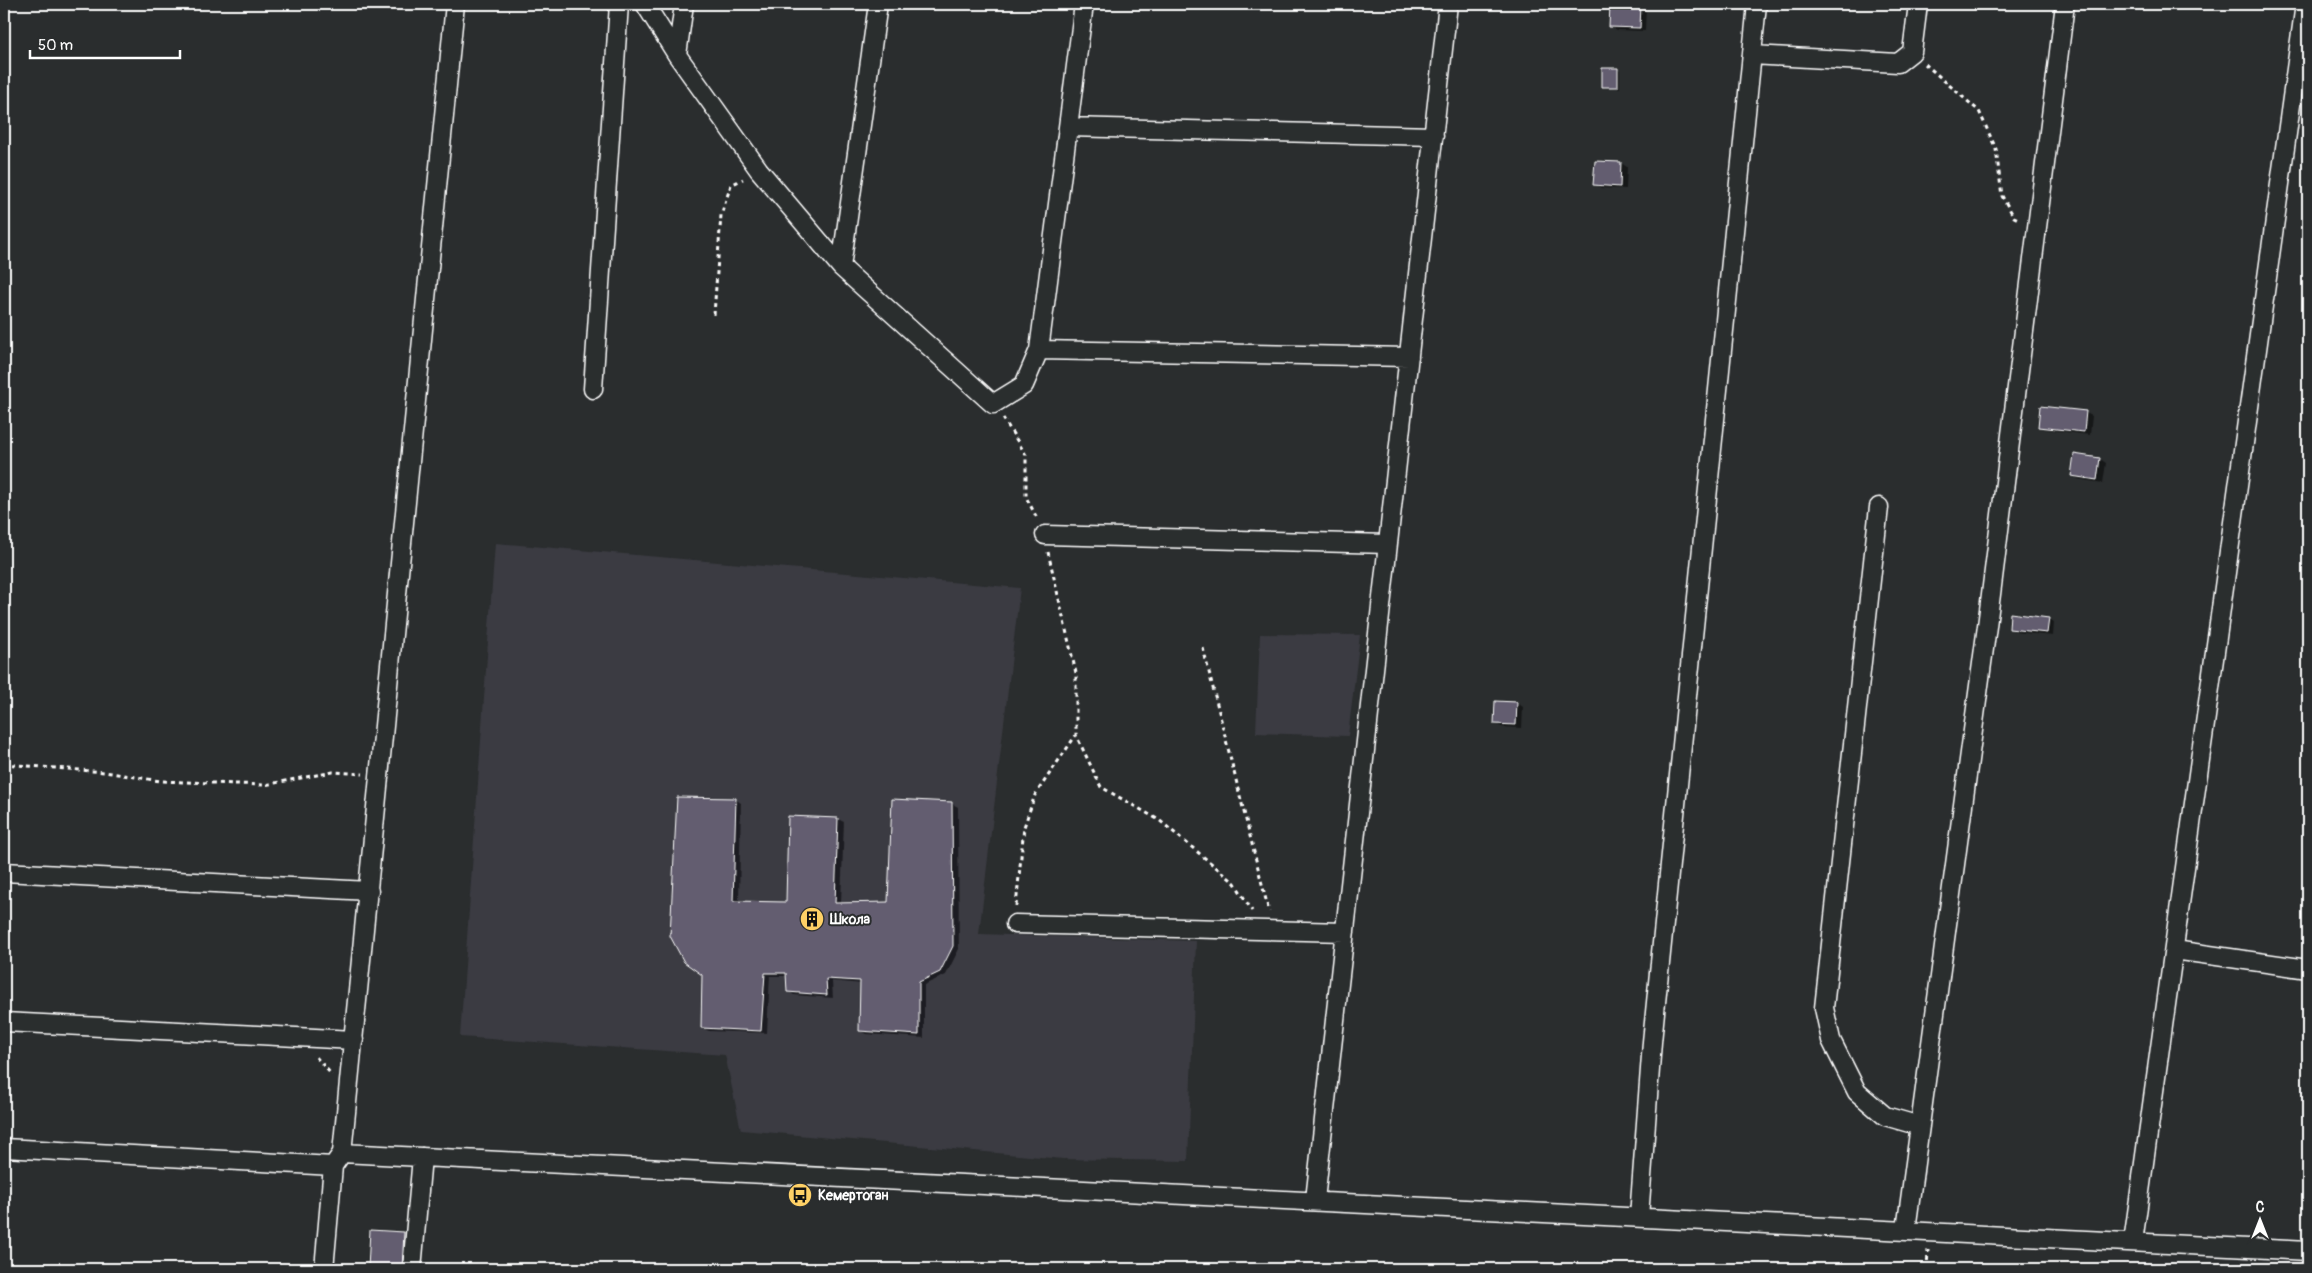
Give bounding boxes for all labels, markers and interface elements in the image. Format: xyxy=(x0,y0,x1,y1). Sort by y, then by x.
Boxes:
scale bar xyxy=(30,28,180,60)
text: 50 m xyxy=(38,36,73,55)
building icon: Школа xyxy=(799,906,825,932)
place label: Школа xyxy=(829,911,871,928)
bus stop icon: Кемертоган xyxy=(787,1182,813,1208)
place label: Кемертоган xyxy=(818,1187,889,1204)
north arrow xyxy=(2234,1196,2284,1246)
text: С xyxy=(2256,1199,2265,1216)

